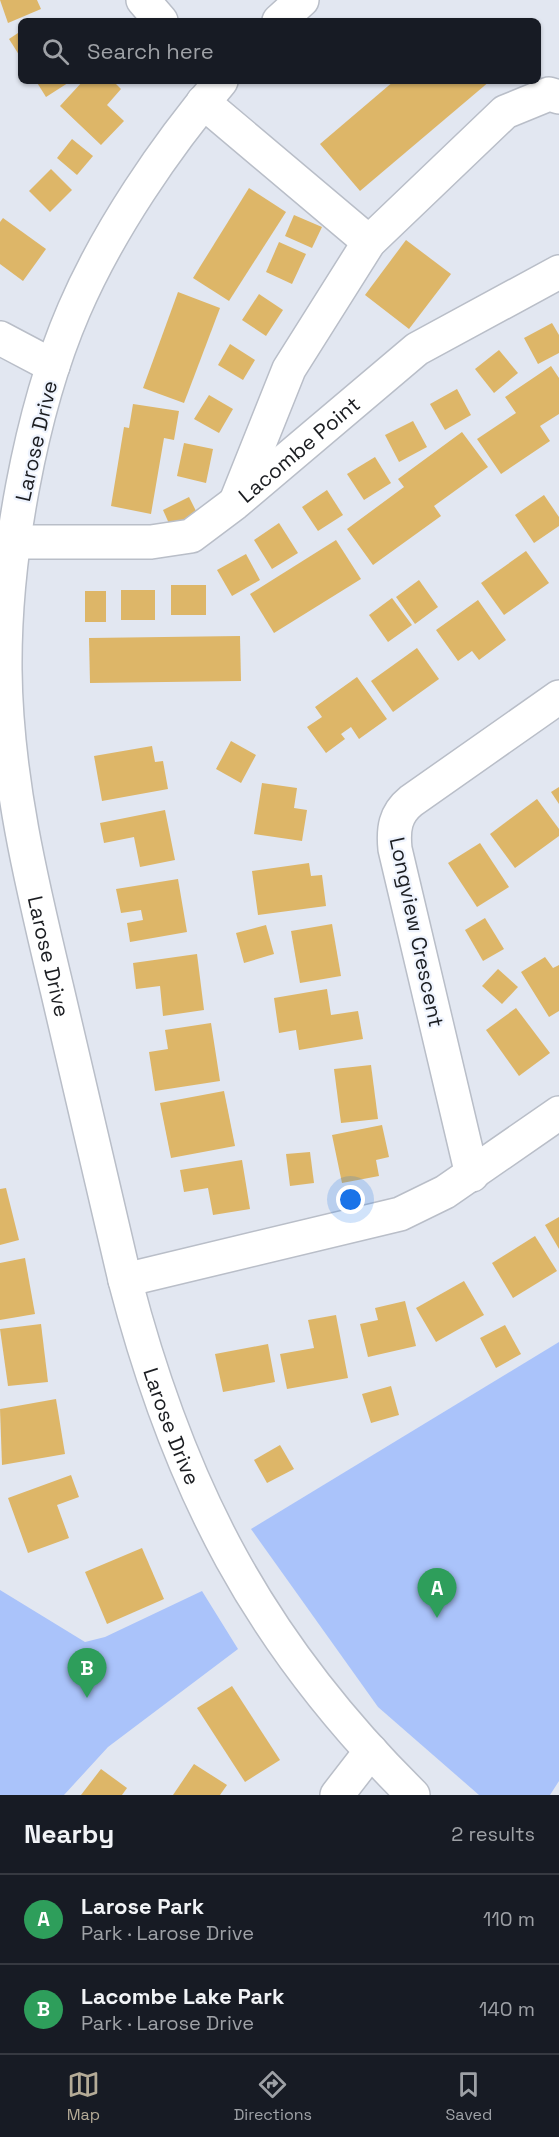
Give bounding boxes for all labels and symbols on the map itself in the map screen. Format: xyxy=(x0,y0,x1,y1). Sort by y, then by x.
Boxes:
street label: Larose Drive xyxy=(9,378,63,504)
street label: Lacombe Point xyxy=(232,390,365,508)
street label: Longview Crescent xyxy=(384,835,450,1029)
street label: Larose Drive xyxy=(22,893,76,1019)
your location xyxy=(336,1185,365,1214)
street label: Larose Drive xyxy=(138,1364,207,1489)
pin: A xyxy=(418,1568,456,1618)
pin: B xyxy=(68,1648,106,1698)

